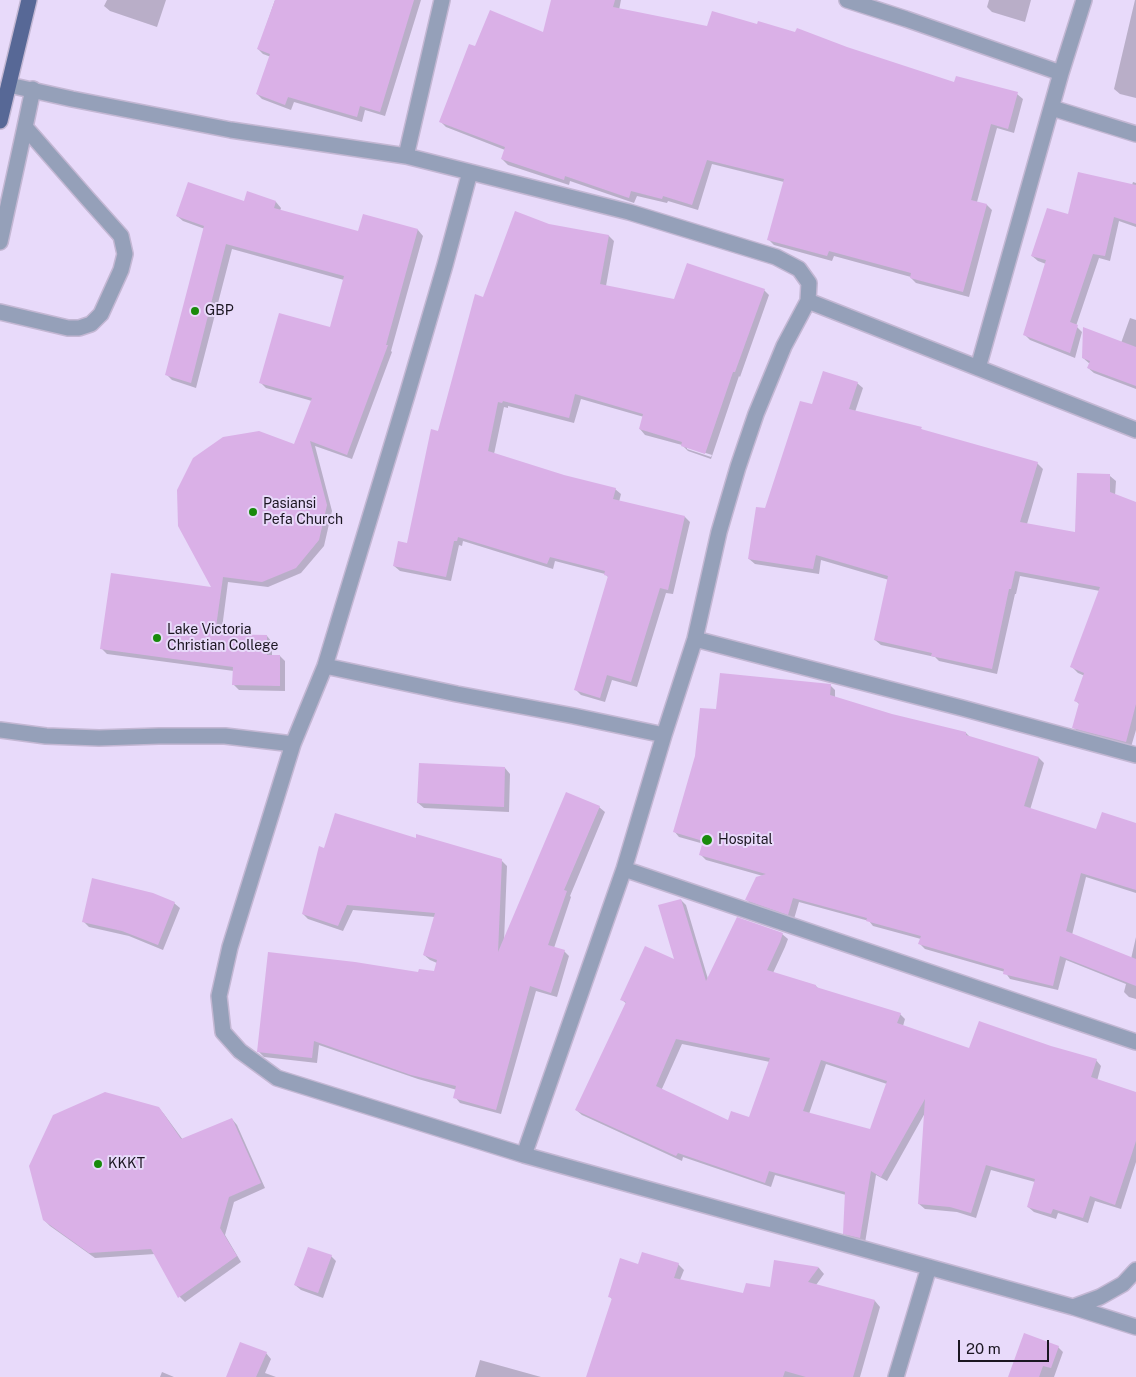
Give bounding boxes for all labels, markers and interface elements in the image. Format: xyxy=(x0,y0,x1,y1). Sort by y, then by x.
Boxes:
place label: GBP xyxy=(205,303,234,319)
marker: GBP xyxy=(189,305,201,317)
place label: Pasiansi Pefa Church xyxy=(263,496,343,528)
marker: Pasiansi Pefa Church xyxy=(247,506,259,518)
place label: Lake Victoria Christian College xyxy=(167,622,278,654)
marker: Lake Victoria Christian College xyxy=(151,632,163,644)
place label: Hospital xyxy=(718,832,773,848)
marker: Hospital xyxy=(700,833,714,847)
place label: KKKT xyxy=(108,1156,145,1172)
marker: KKKT xyxy=(92,1158,104,1170)
scale bar xyxy=(961,1330,1052,1362)
text: 20 m xyxy=(966,1340,1001,1357)

